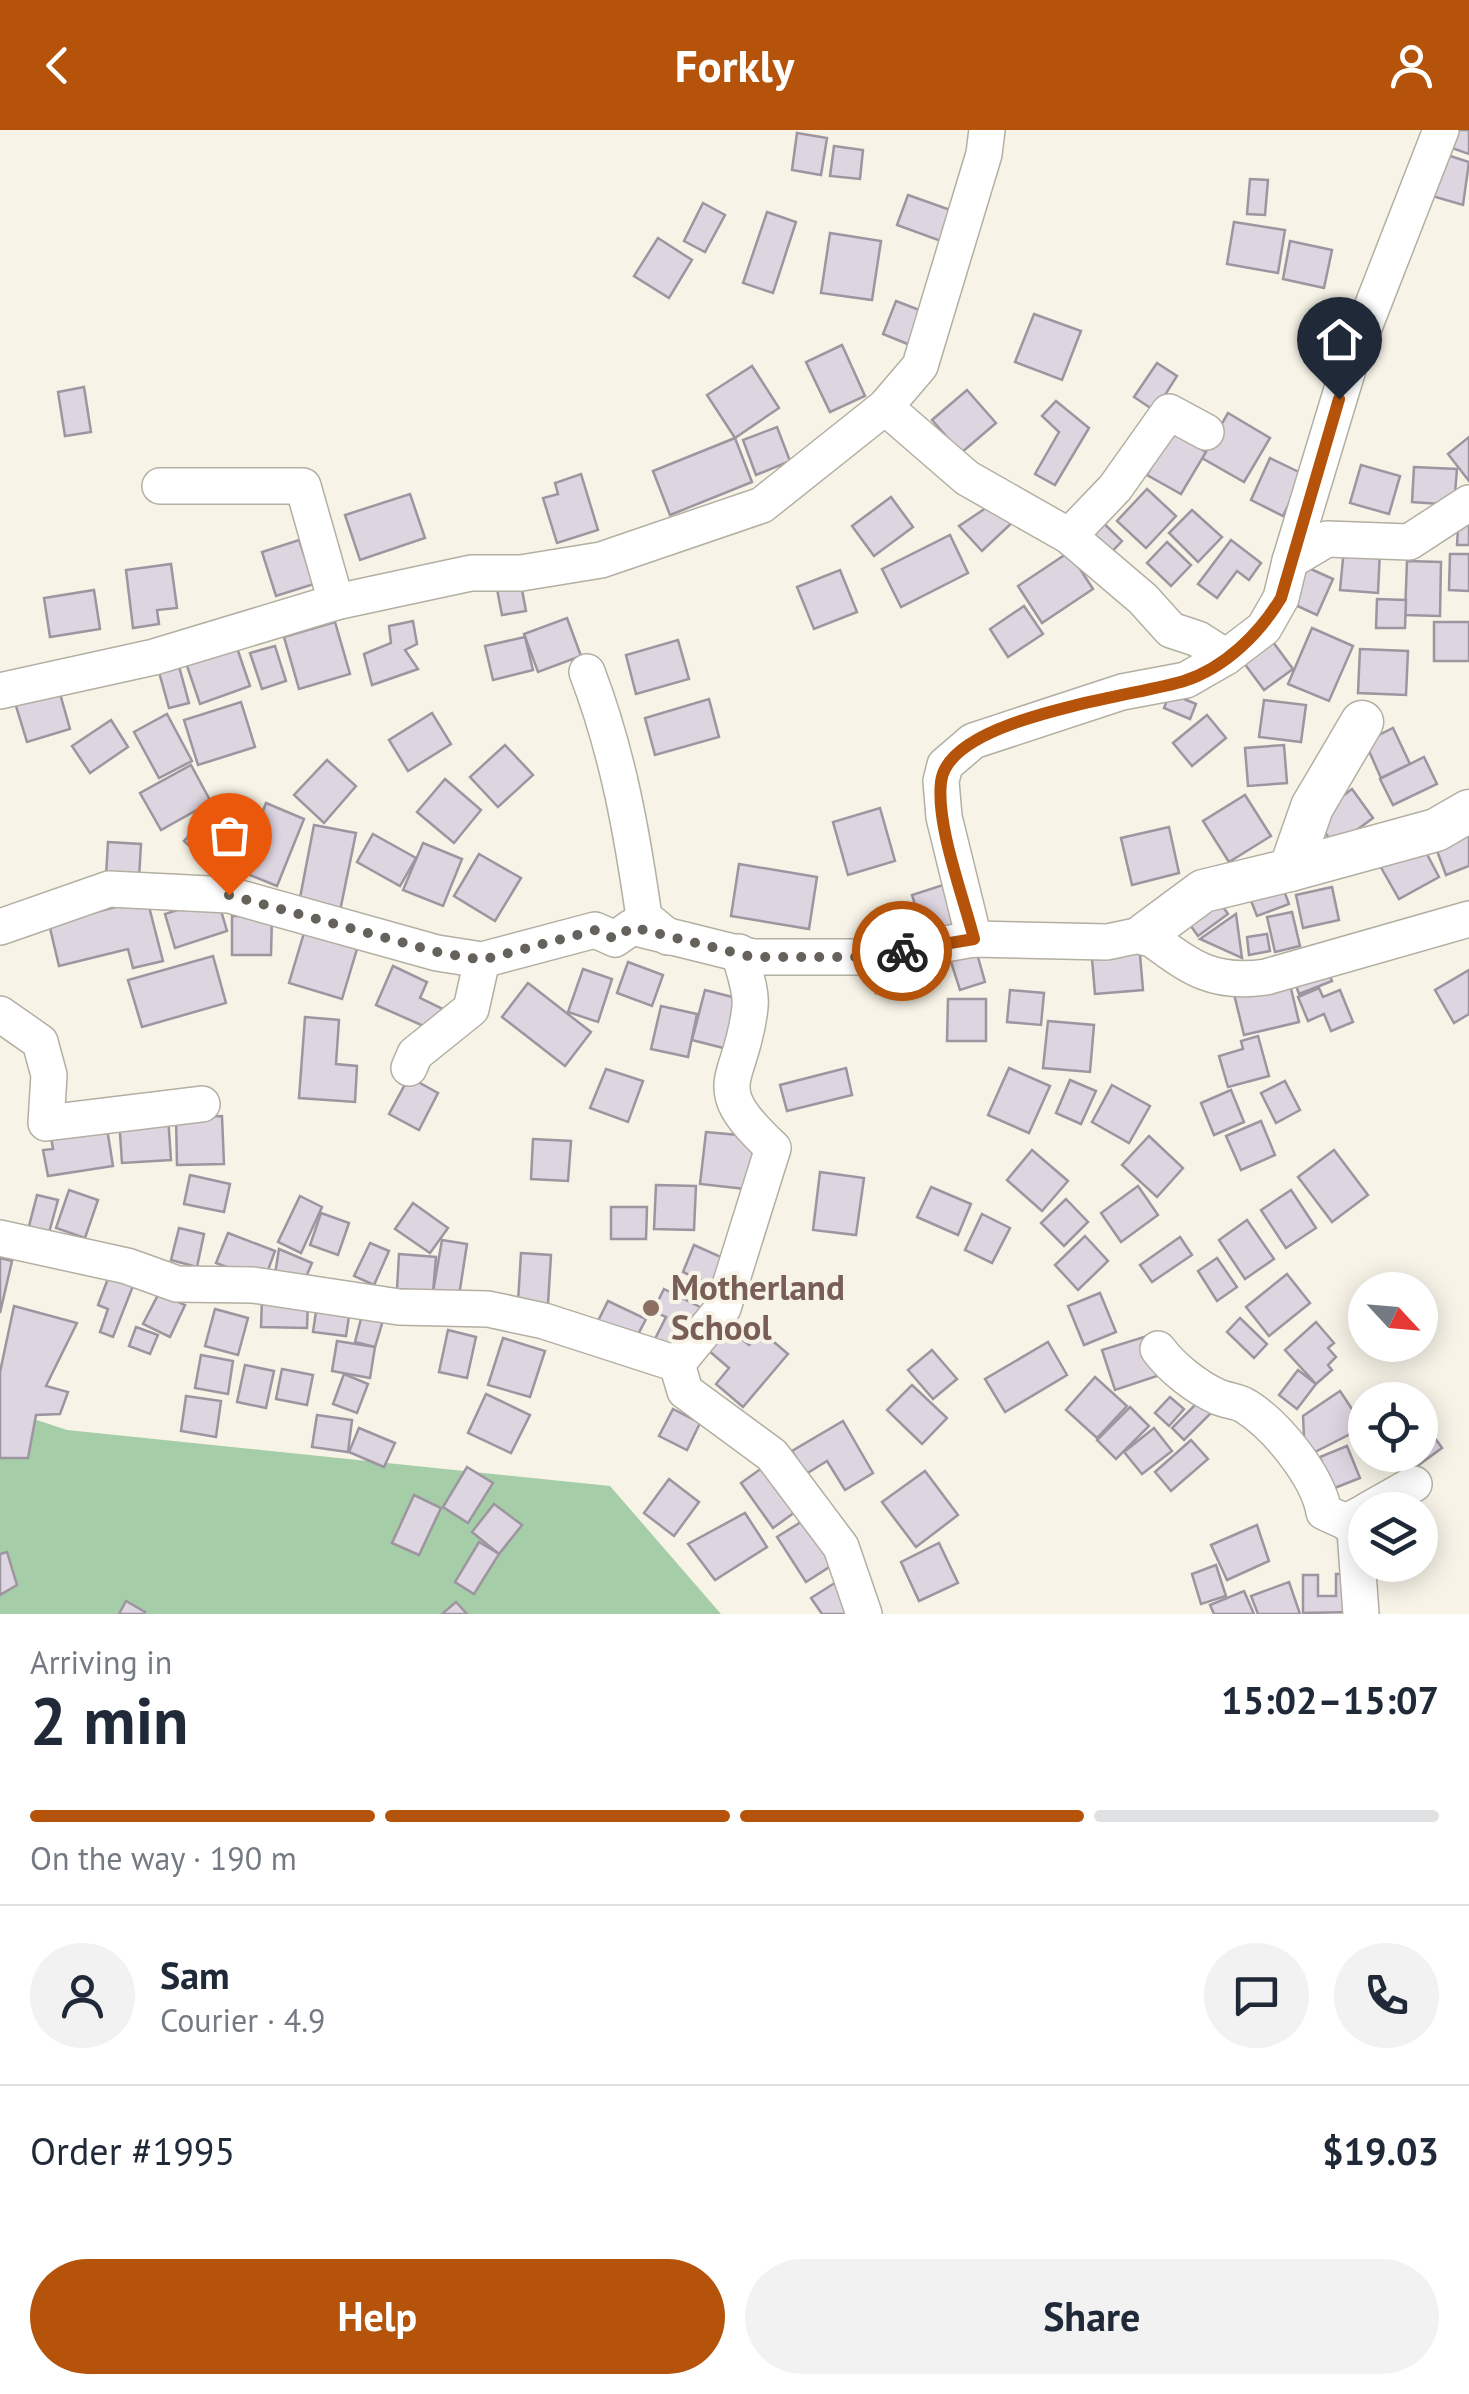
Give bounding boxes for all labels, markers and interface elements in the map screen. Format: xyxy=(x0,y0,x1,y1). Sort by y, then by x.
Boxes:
text: Forkly xyxy=(675,36,794,94)
icon: back xyxy=(30,38,85,93)
icon: person xyxy=(1384,38,1439,93)
pin xyxy=(1297,297,1382,400)
icon: home xyxy=(1312,312,1367,367)
pin xyxy=(187,793,272,896)
icon: bag xyxy=(202,808,257,863)
courier xyxy=(852,901,952,1001)
icon: bike xyxy=(875,924,930,979)
place label: Motherland School xyxy=(671,1264,845,1350)
north arrow xyxy=(1348,1272,1438,1362)
map controls xyxy=(1348,1272,1438,1582)
marker: Motherland School xyxy=(640,1297,662,1319)
button: locate xyxy=(1348,1382,1438,1472)
button: layers xyxy=(1348,1492,1438,1582)
text: Arriving in xyxy=(30,1641,172,1683)
text: 15:02–15:07 xyxy=(1221,1675,1439,1724)
text: 2 min xyxy=(30,1678,189,1762)
text: On the way · 190 m xyxy=(30,1837,297,1879)
button: person xyxy=(30,1943,135,2048)
button: chat xyxy=(1204,1943,1309,2048)
button: phone xyxy=(1334,1943,1439,2048)
text: Sam xyxy=(160,1950,230,1999)
text: Courier · 4.9 xyxy=(160,1999,326,2041)
text: Order #1995 xyxy=(30,2126,235,2175)
text: $19.03 xyxy=(1322,2126,1439,2175)
button: Help xyxy=(30,2259,725,2374)
button: Share xyxy=(745,2259,1439,2374)

